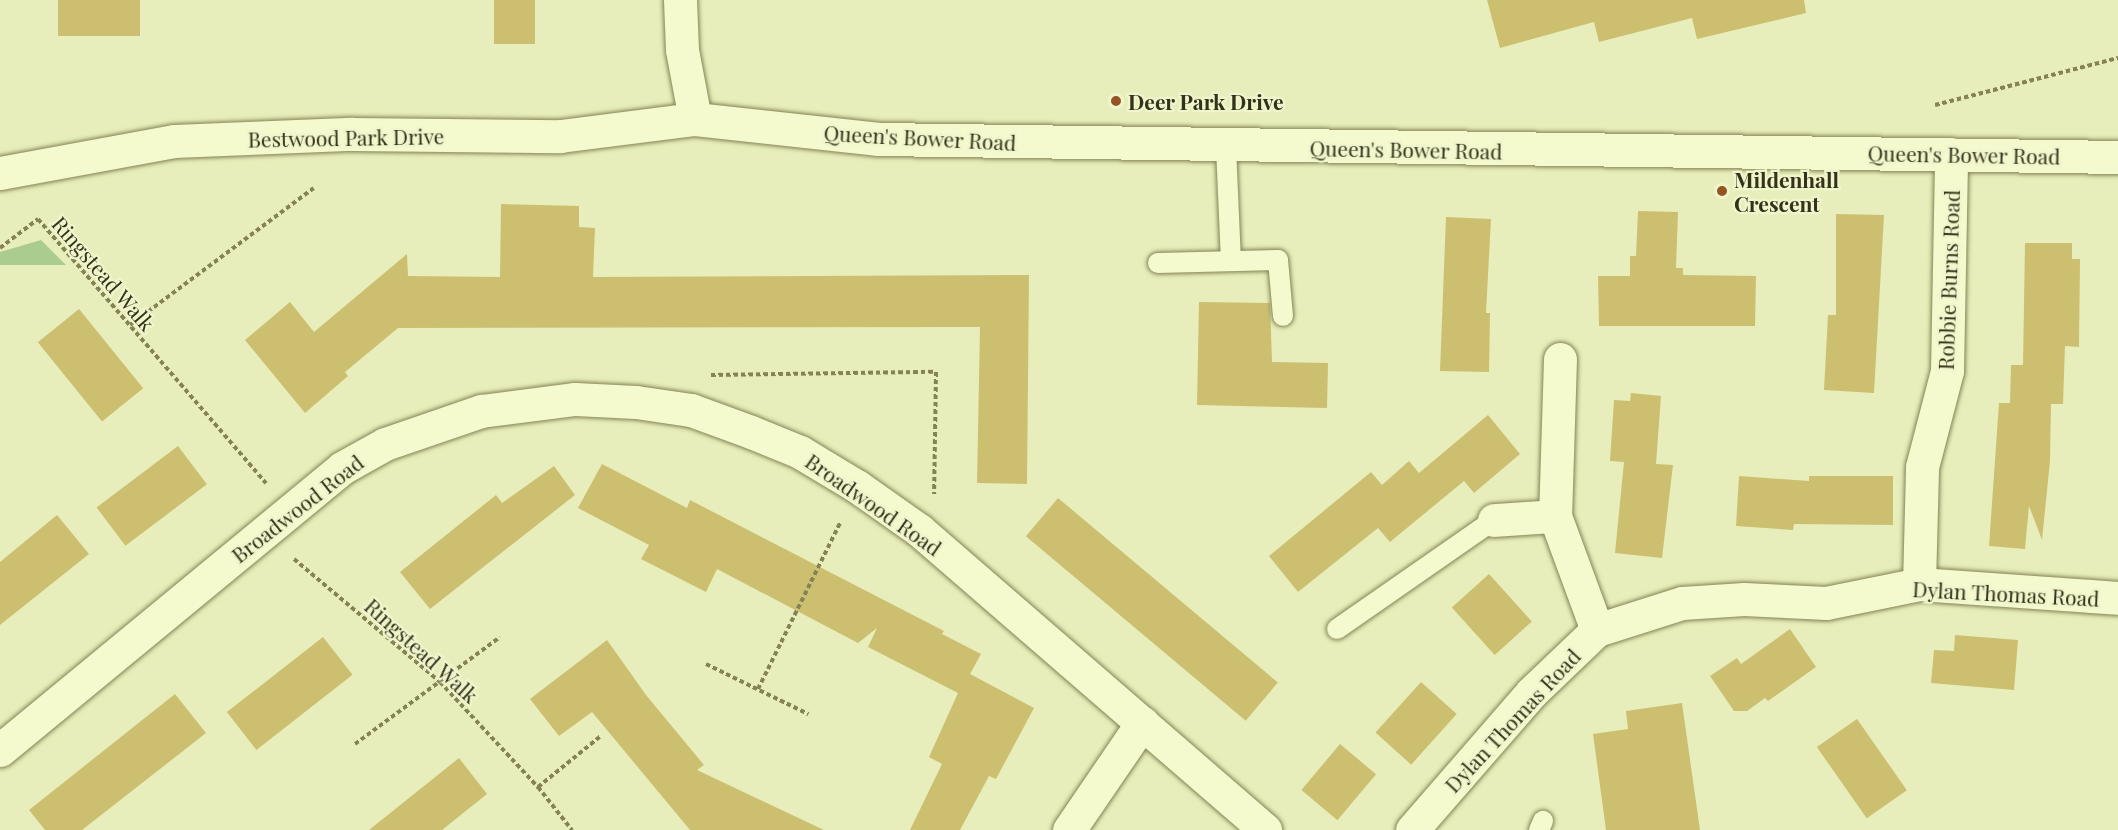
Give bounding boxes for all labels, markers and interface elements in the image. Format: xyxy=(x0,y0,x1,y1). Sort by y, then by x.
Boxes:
place label: Deer Park Drive xyxy=(1128,88,1284,114)
marker: Deer Park Drive xyxy=(1109,94,1123,108)
street label: Queen's Bower Road xyxy=(823,119,1017,155)
street label: Bestwood Park Drive xyxy=(247,123,445,151)
street label: Queen's Bower Road xyxy=(1309,135,1503,163)
street label: Queen's Bower Road xyxy=(1867,140,2061,168)
place label: Mildenhall Crescent xyxy=(1734,166,1839,216)
marker: Mildenhall Crescent xyxy=(1715,184,1729,198)
street label: Robbie Burns Road xyxy=(1932,189,1964,371)
street label: Ringstead Walk xyxy=(47,210,161,336)
street label: Broadwood Road xyxy=(801,448,947,560)
street label: Broadwood Road xyxy=(226,449,368,567)
street label: Dylan Thomas Road xyxy=(1912,576,2100,610)
street label: Ringstead Walk xyxy=(360,592,484,708)
street label: Dylan Thomas Road xyxy=(1439,643,1585,797)

